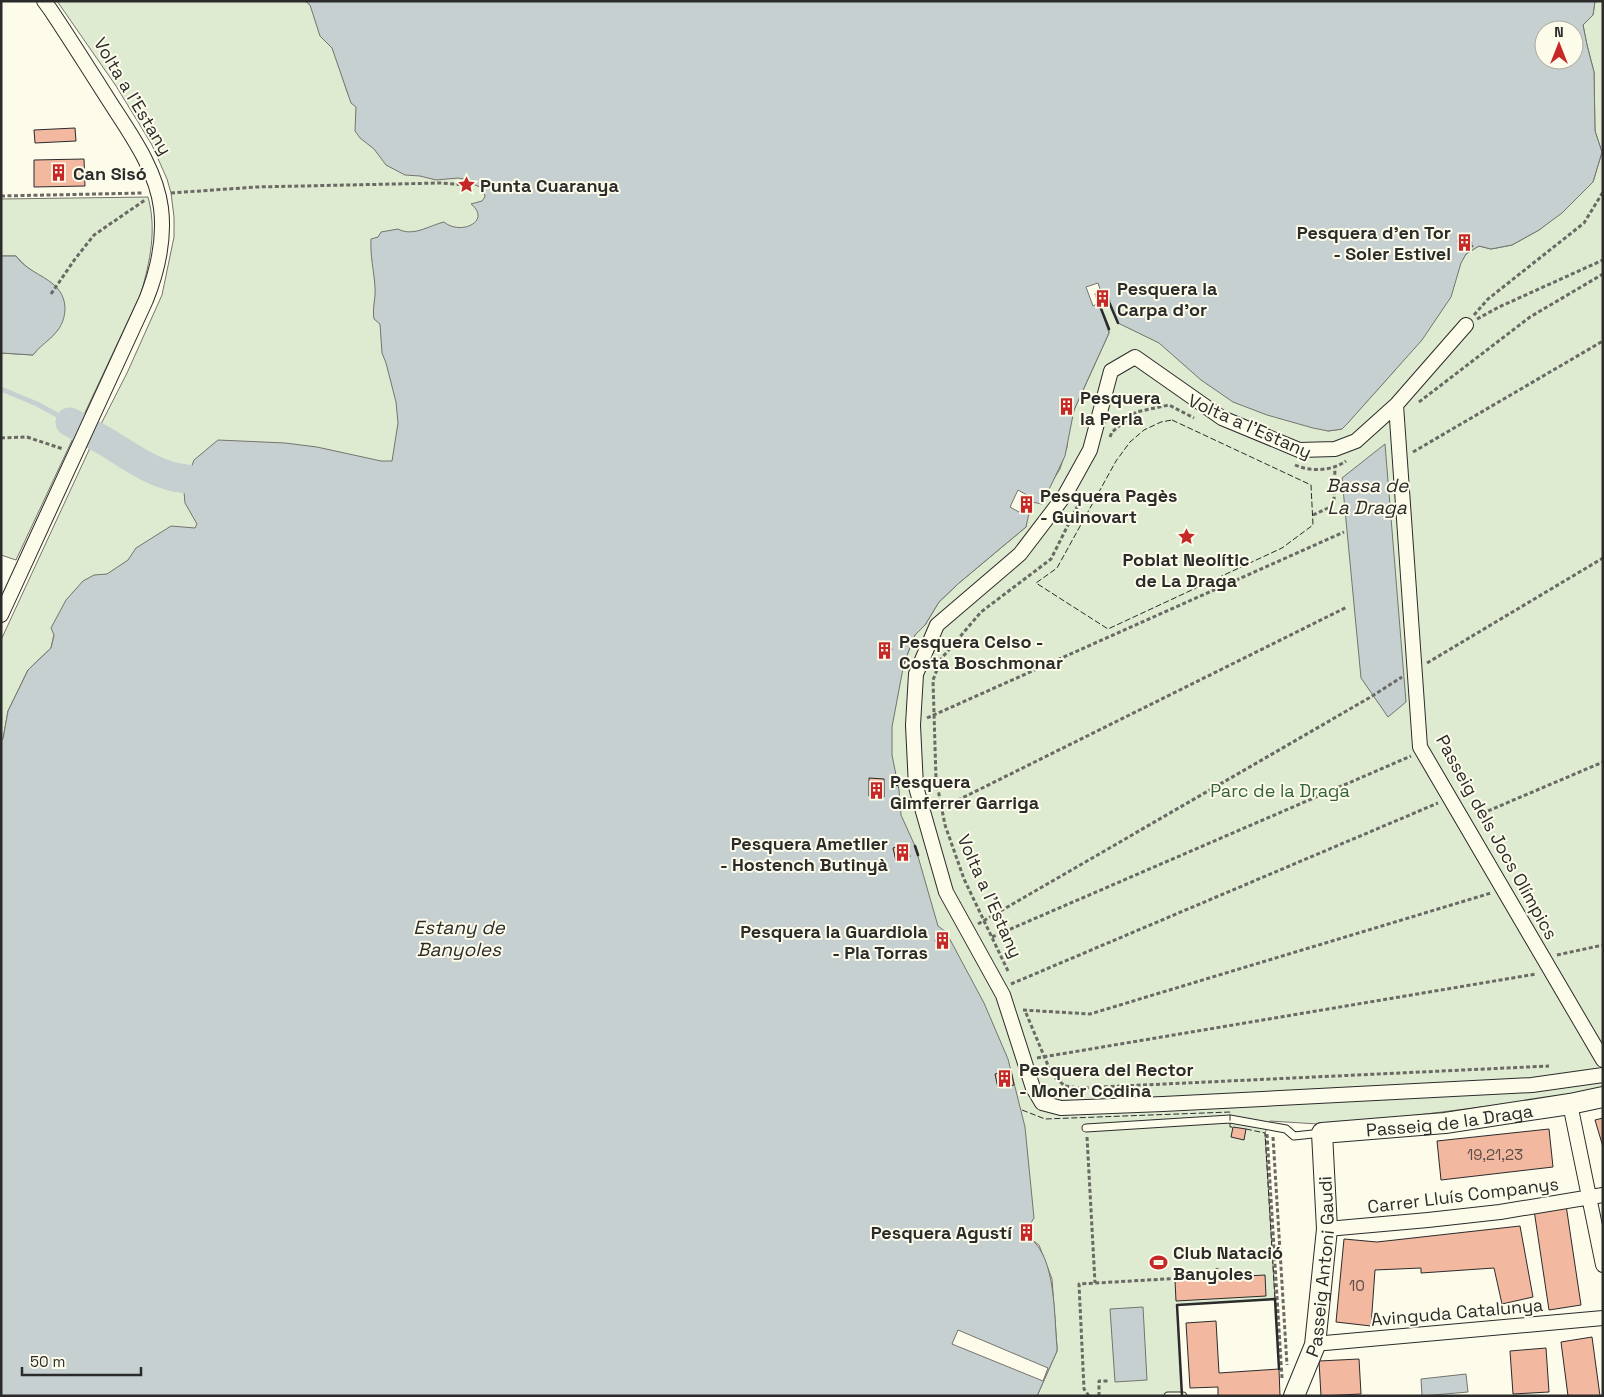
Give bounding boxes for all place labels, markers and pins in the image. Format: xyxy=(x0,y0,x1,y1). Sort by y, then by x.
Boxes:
place label: Can Sisó xyxy=(73,162,147,185)
building icon: Can Sisó xyxy=(49,163,69,183)
place label: Punta Cuaranya xyxy=(480,174,619,197)
place icon: Punta Cuaranya xyxy=(456,175,476,195)
place label: Pesquera d'en Tor - Soler Estivel xyxy=(1297,221,1451,265)
building icon: Pesquera d'en Tor - Soler Estivel xyxy=(1455,232,1475,252)
place label: Pesquera la Carpa d'or xyxy=(1117,277,1218,321)
building icon: Pesquera la Carpa d'or xyxy=(1093,288,1113,308)
place label: Pesquera la Perla xyxy=(1080,386,1161,430)
building icon: Pesquera la Perla xyxy=(1056,397,1076,417)
place label: Pesquera Pagès - Guinovart xyxy=(1040,484,1178,528)
building icon: Pesquera Pagès - Guinovart xyxy=(1016,495,1036,515)
place icon: Poblat Neolític de La Draga xyxy=(1176,526,1196,546)
place label: Poblat Neolític de La Draga xyxy=(1122,548,1250,592)
place label: Pesquera Celso - Costa Boschmonar xyxy=(899,630,1063,674)
building icon: Pesquera Celso - Costa Boschmonar xyxy=(875,641,895,661)
place label: Pesquera Gimferrer Garriga xyxy=(890,770,1040,814)
building icon: Pesquera Gimferrer Garriga xyxy=(866,781,886,801)
place label: Pesquera Ametller - Hostench Butinyà xyxy=(720,832,889,876)
building icon: Pesquera Ametller - Hostench Butinyà xyxy=(892,843,912,863)
place label: Pesquera la Guardiola - Pla Torras xyxy=(740,920,929,964)
building icon: Pesquera la Guardiola - Pla Torras xyxy=(932,931,952,951)
place label: Pesquera del Rector - Moner Codina xyxy=(1019,1058,1194,1102)
building icon: Pesquera del Rector - Moner Codina xyxy=(995,1069,1015,1089)
place label: Pesquera Agustí xyxy=(871,1221,1012,1244)
building icon: Pesquera Agustí xyxy=(1016,1222,1036,1242)
place label: Club Natació Banyoles xyxy=(1173,1241,1283,1285)
sports icon: Club Natació Banyoles xyxy=(1149,1252,1169,1272)

